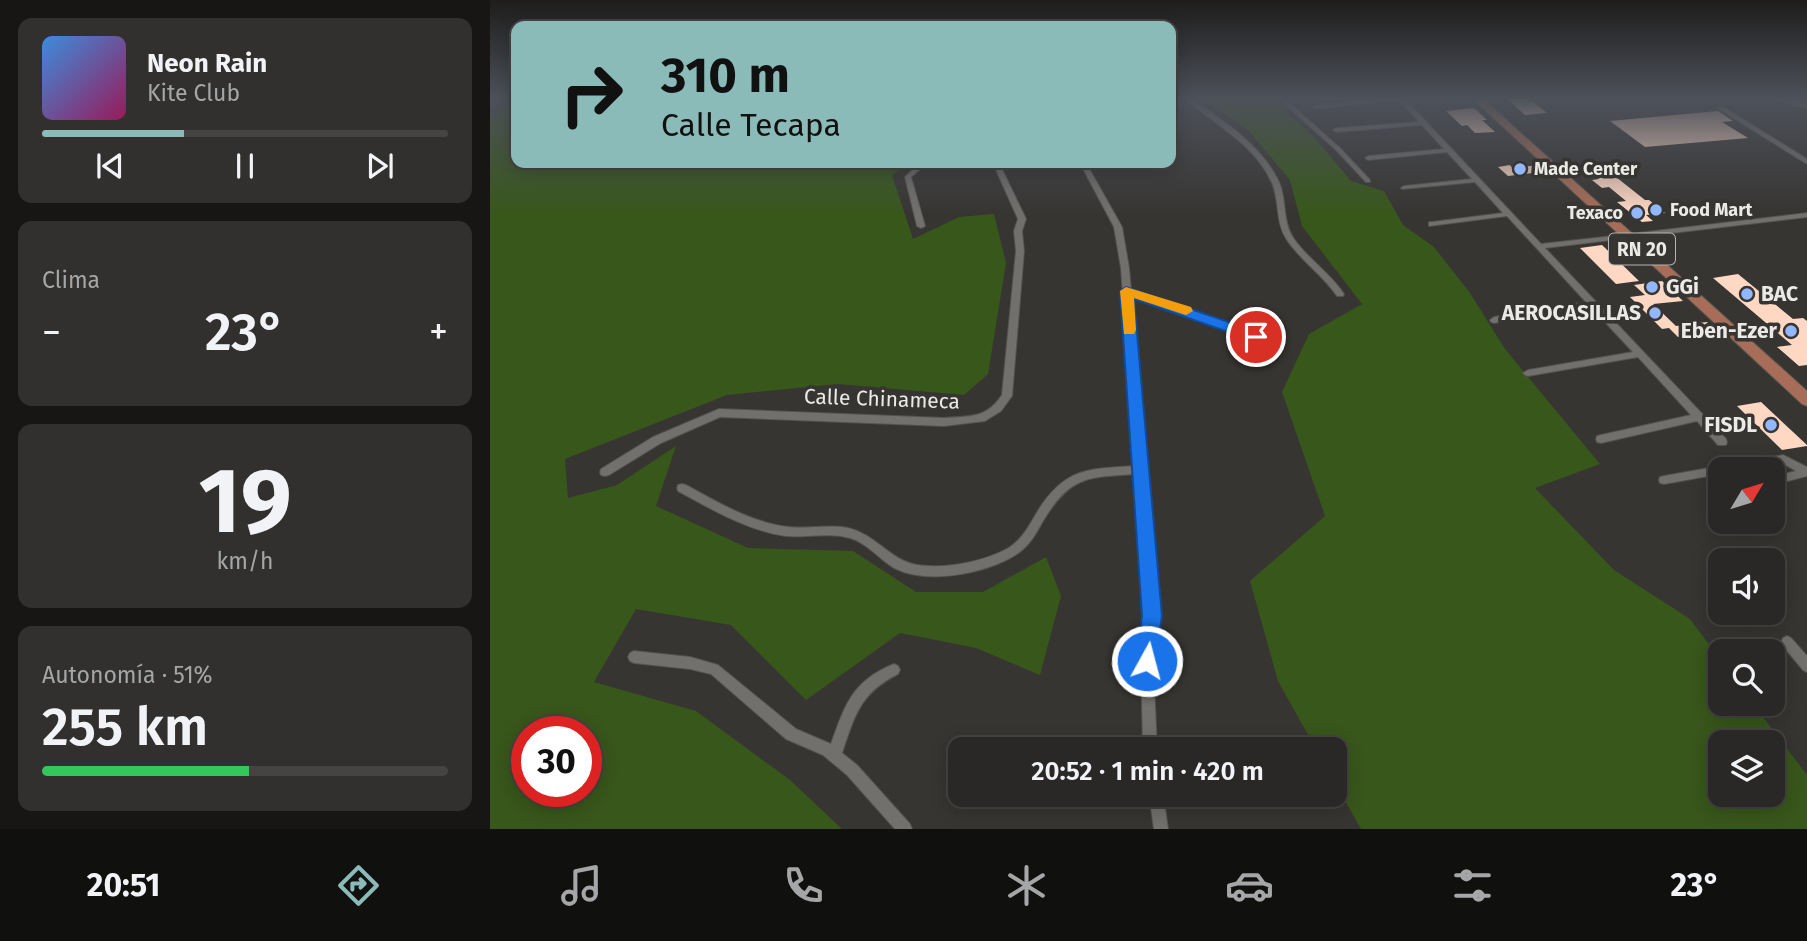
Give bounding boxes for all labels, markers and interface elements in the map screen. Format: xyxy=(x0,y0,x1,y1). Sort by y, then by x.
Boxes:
text: 310 m xyxy=(661,46,790,105)
text: Neon Rain xyxy=(147,48,267,79)
icon: right xyxy=(546,49,637,140)
text: Kite Club xyxy=(147,79,240,107)
text: Calle Tecapa xyxy=(661,106,841,144)
icon: previous xyxy=(91,147,129,185)
icon: pause xyxy=(226,147,264,185)
icon: next xyxy=(361,147,399,185)
place label: Made Center xyxy=(1534,158,1638,180)
marker: Made Center xyxy=(1512,161,1528,177)
place label: Food Mart xyxy=(1670,199,1753,221)
place label: Texaco xyxy=(1567,202,1623,224)
marker: Food Mart xyxy=(1648,202,1664,218)
marker: Texaco xyxy=(1629,205,1645,221)
road number: RN 20 xyxy=(1609,233,1675,264)
text: Clima xyxy=(42,266,100,294)
place label: GGi xyxy=(1666,274,1699,300)
marker: GGi xyxy=(1644,279,1660,295)
place label: BAC xyxy=(1761,281,1798,307)
marker: BAC xyxy=(1739,286,1755,302)
place label: AEROCASILLAS xyxy=(1501,300,1641,326)
text: 23° xyxy=(205,301,285,364)
marker: AEROCASILLAS xyxy=(1647,305,1663,321)
pin xyxy=(1226,307,1286,367)
text: − xyxy=(42,309,61,355)
text: + xyxy=(429,309,448,355)
icon: arrive xyxy=(1237,318,1275,356)
place label: Eben-Ezer xyxy=(1681,318,1778,344)
marker: Eben-Ezer xyxy=(1783,323,1799,339)
street label: Calle Chinameca xyxy=(804,383,960,415)
place label: FISDL xyxy=(1704,412,1757,438)
marker: FISDL xyxy=(1763,417,1779,433)
text: 19 xyxy=(198,447,292,556)
north arrow xyxy=(1708,457,1785,534)
map controls xyxy=(1708,457,1785,807)
text: km/h xyxy=(217,547,273,575)
button: sound xyxy=(1708,548,1785,625)
position arrow xyxy=(1110,624,1184,698)
button: search xyxy=(1708,639,1785,716)
text: Autonomía · 51% xyxy=(42,661,213,689)
text: 255 km xyxy=(42,696,208,759)
speed limit sign: 30 xyxy=(511,716,602,807)
button: layers xyxy=(1708,730,1785,807)
text: 20:52 · 1 min · 420 m xyxy=(1031,756,1264,787)
icon: directions xyxy=(334,861,383,910)
icon: music xyxy=(557,861,606,910)
icon: phone xyxy=(779,861,828,910)
icon: climate xyxy=(1002,861,1051,910)
icon: car xyxy=(1225,861,1274,910)
icon: filters xyxy=(1448,861,1497,910)
text: 20:51 xyxy=(87,866,160,904)
text: 23° xyxy=(1670,866,1720,904)

